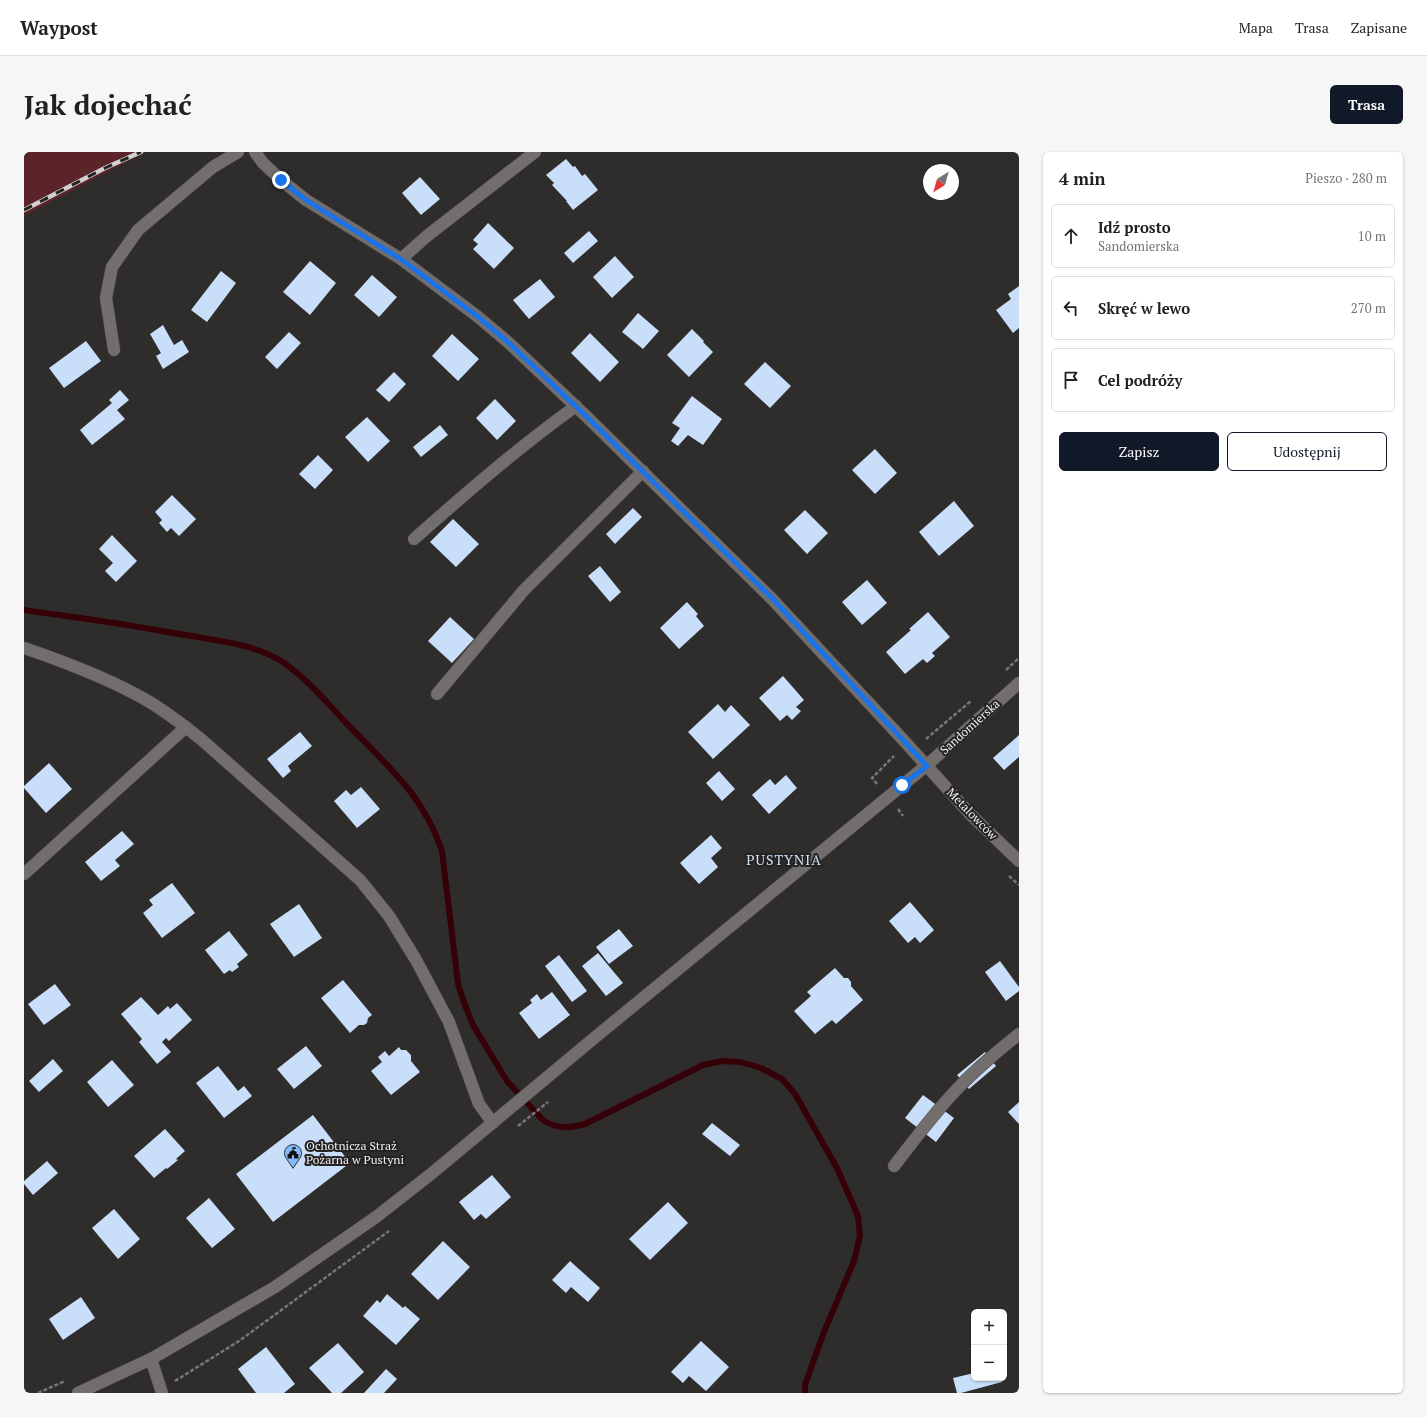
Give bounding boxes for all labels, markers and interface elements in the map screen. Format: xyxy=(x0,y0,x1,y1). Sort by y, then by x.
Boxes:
text: Waypost xyxy=(20,15,98,40)
text: Mapa xyxy=(1239,18,1273,37)
text: Trasa xyxy=(1295,18,1329,37)
text: Zapisane xyxy=(1351,18,1407,37)
button: Trasa xyxy=(1330,85,1403,124)
text: Jak dojechać xyxy=(24,86,192,123)
north arrow xyxy=(923,164,959,200)
text: 4 min xyxy=(1059,167,1106,190)
text: Pieszo · 280 m xyxy=(1305,169,1387,187)
route end xyxy=(272,171,290,189)
text: Idź prosto xyxy=(1098,217,1171,237)
icon: ahead xyxy=(1060,225,1082,247)
text: 10 m xyxy=(1358,227,1386,245)
text: Sandomierska xyxy=(1098,237,1179,255)
icon: left xyxy=(1060,297,1082,319)
text: Skręć w lewo xyxy=(1098,298,1190,318)
text: 270 m xyxy=(1351,299,1386,317)
icon: arrive xyxy=(1060,369,1082,391)
text: Cel podróży xyxy=(1098,370,1182,390)
button: Zapisz xyxy=(1059,432,1219,471)
button: Udostępnij xyxy=(1227,432,1387,471)
street label: Sandomierska xyxy=(937,696,1003,757)
route start xyxy=(893,776,911,794)
street label: Metalowców xyxy=(944,785,1001,843)
district label: PUSTYNIA xyxy=(746,850,822,869)
place label: Ochotnicza Straż Pożarna w Pustyni xyxy=(306,1138,404,1167)
public building icon: Ochotnicza Straż Pożarna w Pustyni xyxy=(283,1143,303,1168)
map controls xyxy=(971,1309,1007,1381)
button: + xyxy=(971,1309,1007,1345)
button: − xyxy=(971,1345,1007,1381)

